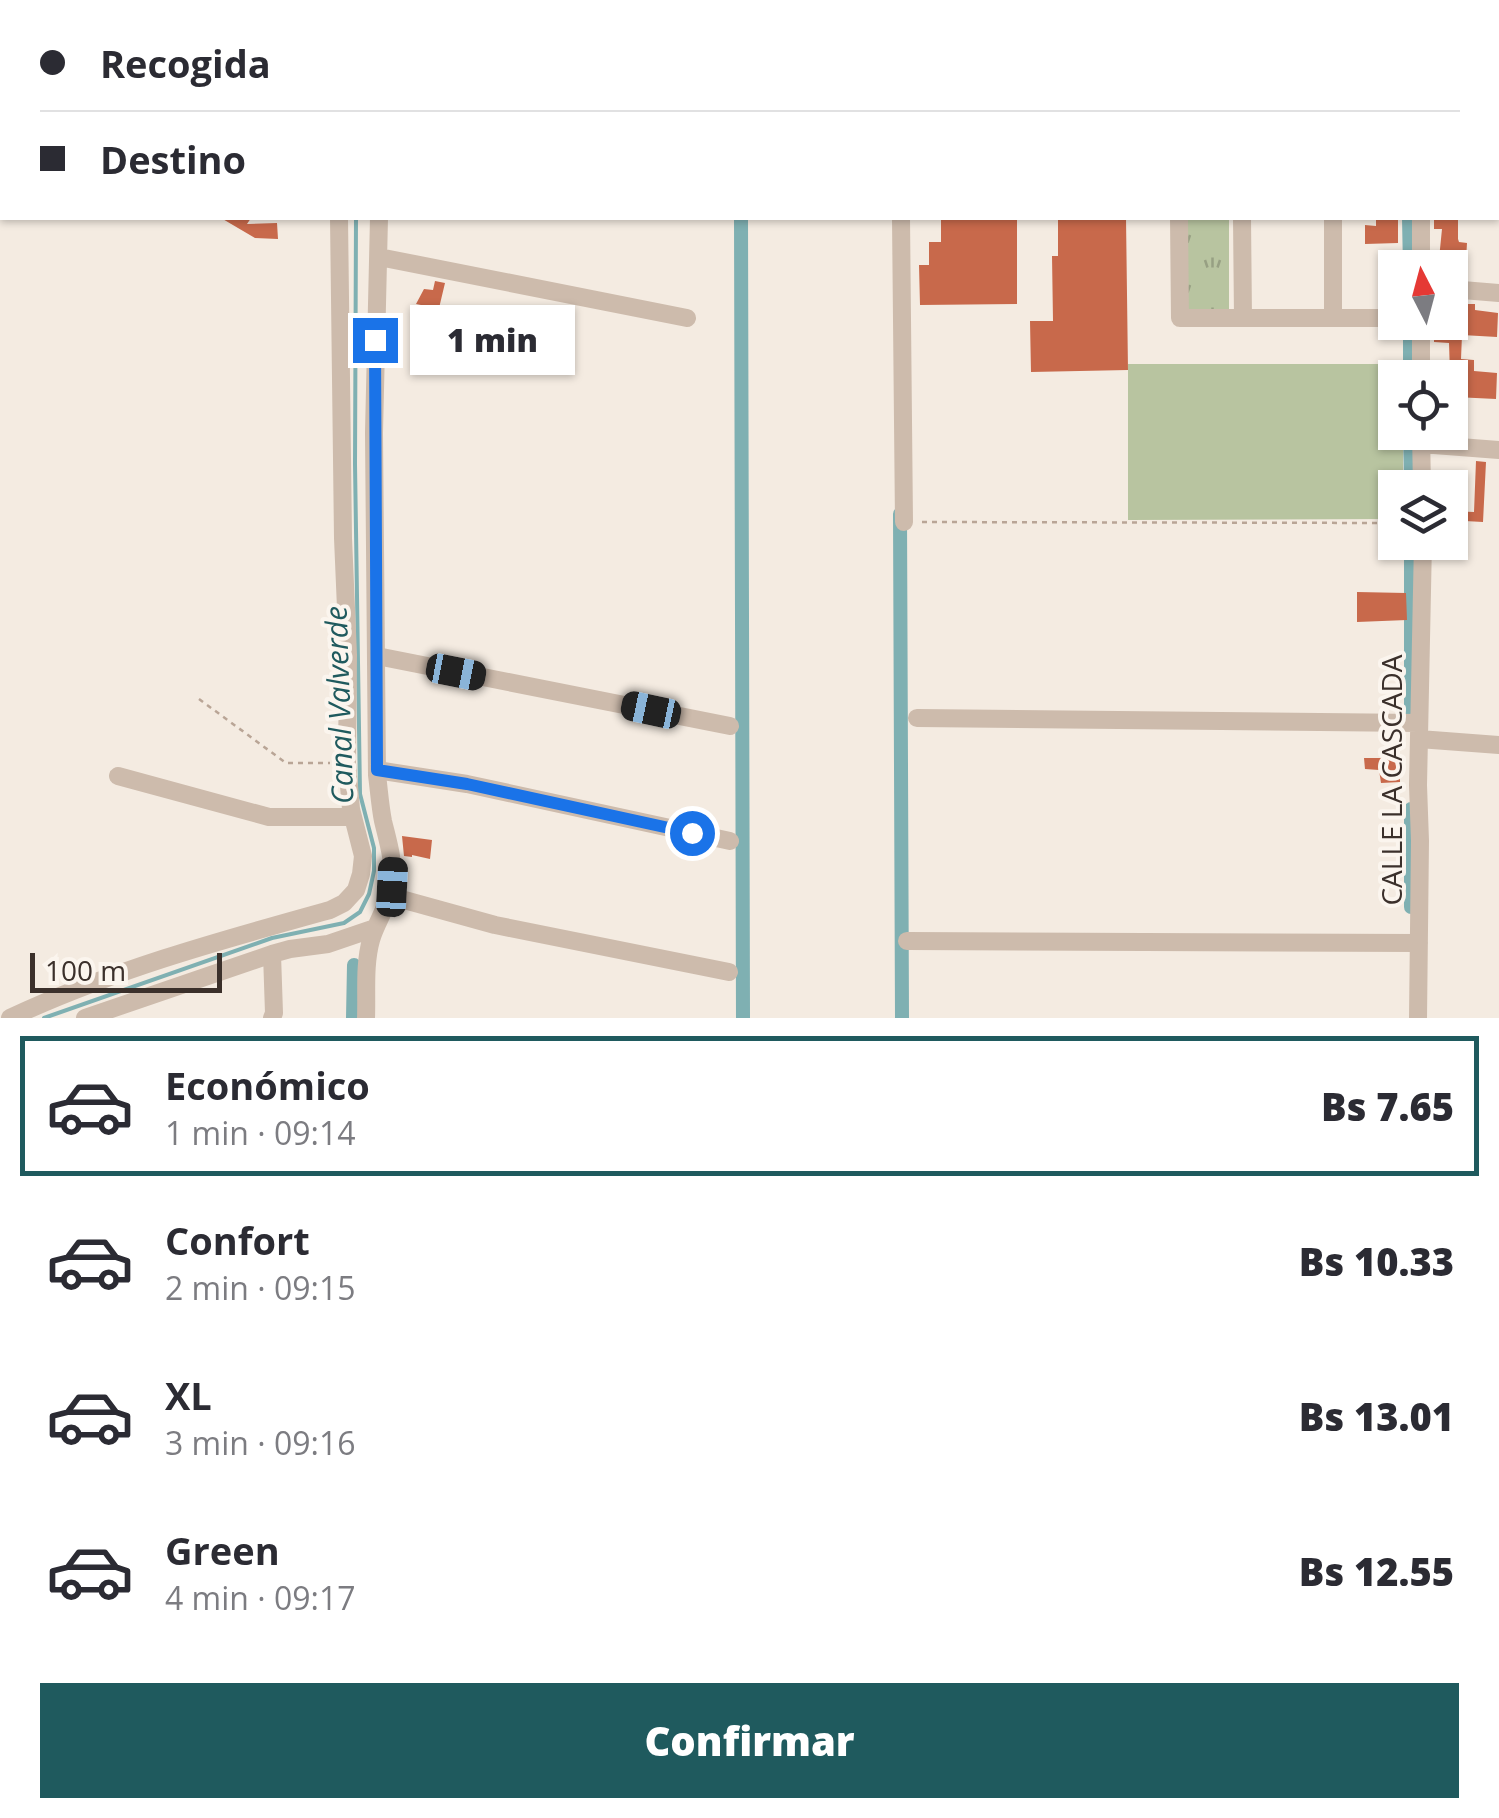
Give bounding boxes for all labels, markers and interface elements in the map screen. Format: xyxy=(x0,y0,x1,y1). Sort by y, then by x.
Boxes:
text: Recogida xyxy=(100,37,271,89)
text: Destino xyxy=(100,133,246,185)
north arrow xyxy=(1378,250,1468,340)
map controls xyxy=(1378,250,1468,560)
callout: 1 min xyxy=(410,305,575,375)
route end xyxy=(353,318,398,363)
text: 1 min xyxy=(447,318,538,361)
button: locate xyxy=(1378,360,1468,450)
button: layers xyxy=(1378,470,1468,560)
water label: Canal Valverde xyxy=(315,605,362,805)
car xyxy=(424,652,488,692)
street label: CALLE LA CASCADA xyxy=(1372,654,1410,906)
car xyxy=(619,689,683,731)
route start xyxy=(670,811,715,856)
car xyxy=(375,856,409,918)
scale bar xyxy=(30,948,222,993)
text: 100 m xyxy=(45,951,126,989)
text: Económico xyxy=(165,1059,370,1111)
icon: car xyxy=(45,1061,135,1151)
text: Bs 7.65 xyxy=(1321,1080,1454,1132)
text: 1 min · 09:14 xyxy=(165,1111,356,1154)
text: Confort xyxy=(165,1214,310,1266)
icon: car xyxy=(45,1216,135,1306)
text: Bs 10.33 xyxy=(1299,1235,1454,1287)
text: 2 min · 09:15 xyxy=(165,1266,356,1309)
text: XL xyxy=(165,1369,212,1421)
icon: car xyxy=(45,1371,135,1461)
text: Bs 13.01 xyxy=(1299,1390,1454,1442)
text: 3 min · 09:16 xyxy=(165,1421,356,1464)
text: Green xyxy=(165,1524,280,1576)
icon: car xyxy=(45,1526,135,1616)
text: Bs 12.55 xyxy=(1299,1545,1454,1597)
text: 4 min · 09:17 xyxy=(165,1576,356,1619)
button: Confirmar xyxy=(40,1683,1459,1798)

